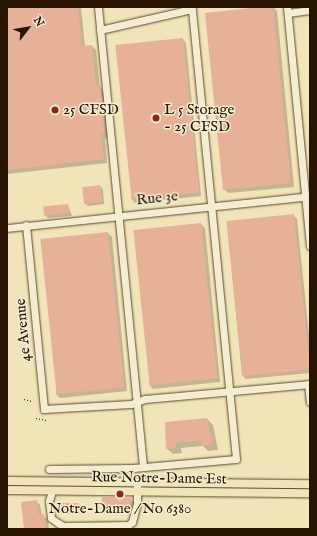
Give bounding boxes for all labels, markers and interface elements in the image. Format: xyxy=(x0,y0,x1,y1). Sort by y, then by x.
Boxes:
north arrow xyxy=(8,8,48,48)
text: N xyxy=(30,14,47,30)
place label: L 5 Storage - 25 CFSD xyxy=(164,100,234,135)
place label: 25 CFSD xyxy=(63,101,119,119)
marker: 25 CFSD xyxy=(50,105,60,115)
marker: L 5 Storage - 25 CFSD xyxy=(151,113,161,123)
street label: Rue 3e xyxy=(135,187,179,209)
street label: 4e Avenue xyxy=(11,298,35,362)
street label: Rue Notre-Dame Est xyxy=(91,468,227,488)
marker: Notre-Dame / No 6380 xyxy=(115,489,125,499)
place label: Notre-Dame / No 6380 xyxy=(49,500,191,518)

